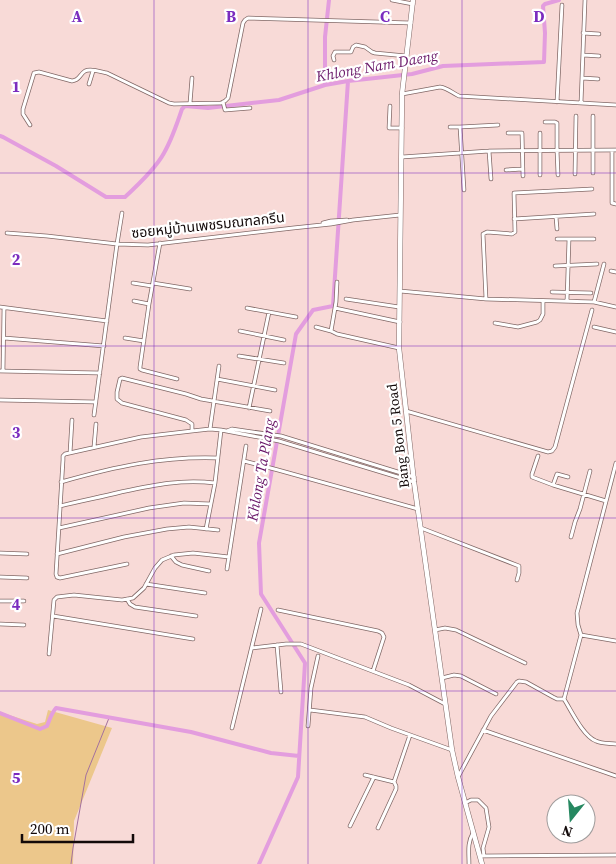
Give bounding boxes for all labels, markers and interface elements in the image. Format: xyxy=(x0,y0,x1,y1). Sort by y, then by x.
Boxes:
text: A xyxy=(72,5,83,27)
text: B xyxy=(226,5,237,27)
text: C xyxy=(380,5,390,27)
text: D xyxy=(533,5,545,27)
water label: Khlong Nam Daeng xyxy=(313,44,440,87)
text: 1 xyxy=(12,75,20,97)
street label: ซอยหมู่บ้านเพชรมณฑลกรีน xyxy=(131,207,285,243)
text: 2 xyxy=(12,248,21,270)
street label: Bang Bon 5 Road xyxy=(382,383,414,489)
water label: Khlong Ta Plang xyxy=(241,416,280,524)
text: 3 xyxy=(12,421,21,443)
text: 4 xyxy=(12,593,21,615)
text: 5 xyxy=(12,766,21,788)
north arrow xyxy=(546,794,596,844)
scale bar xyxy=(22,812,134,844)
text: 200 m xyxy=(30,818,70,839)
text: N xyxy=(559,820,575,842)

